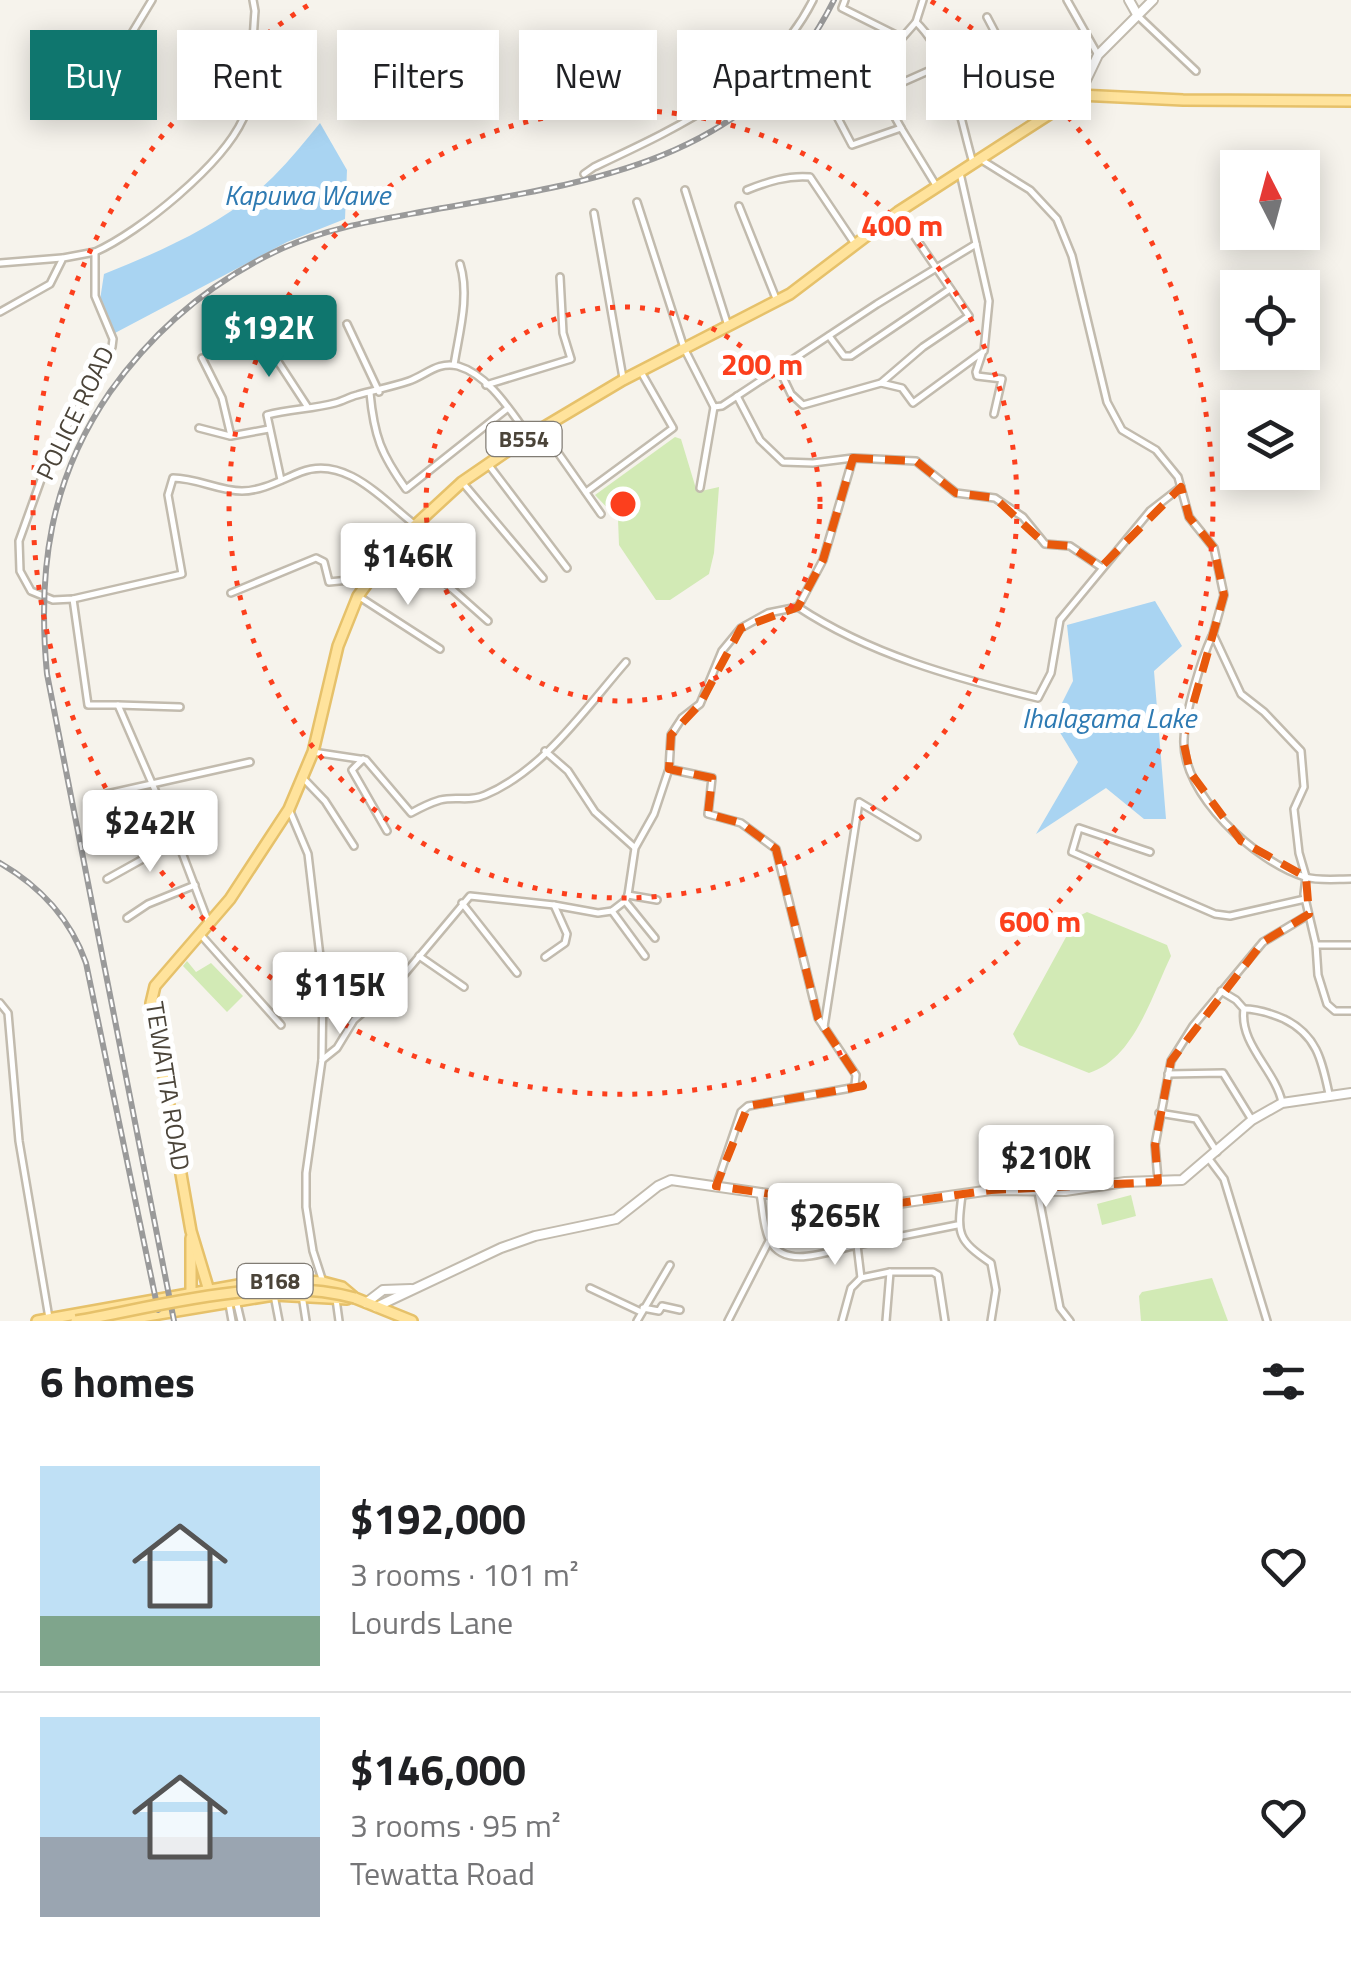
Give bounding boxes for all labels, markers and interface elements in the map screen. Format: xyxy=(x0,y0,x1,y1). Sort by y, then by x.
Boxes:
chip: Buy xyxy=(30,30,157,120)
chip: Rent xyxy=(177,30,317,120)
chip: Filters xyxy=(337,30,499,120)
chip: New xyxy=(519,30,657,120)
chip: Apartment xyxy=(677,30,906,120)
chip: House xyxy=(926,30,1091,120)
north arrow xyxy=(1220,150,1320,250)
map controls xyxy=(1220,150,1320,490)
water label: Kapuwa Wawe xyxy=(224,173,392,216)
text: 400 m xyxy=(861,202,943,248)
button: locate xyxy=(1220,270,1320,370)
pin: $192K xyxy=(199,295,339,380)
text: $192K xyxy=(224,303,314,351)
street label: POLICE ROAD xyxy=(26,340,124,486)
text: 200 m xyxy=(721,341,803,387)
button: layers xyxy=(1220,390,1320,490)
road number: B554 xyxy=(486,422,562,456)
centre of rings xyxy=(605,486,641,522)
pin: $146K xyxy=(338,523,478,608)
text: $146K xyxy=(363,531,453,579)
water label: Ihalagama Lake xyxy=(1022,696,1198,739)
pin: $242K xyxy=(80,790,220,875)
text: $242K xyxy=(105,798,195,846)
text: 600 m xyxy=(999,898,1081,944)
pin: $115K xyxy=(270,952,410,1037)
text: $115K xyxy=(295,960,385,1008)
street label: TEWATTA ROAD xyxy=(136,999,200,1173)
pin: $210K xyxy=(976,1125,1116,1210)
text: $210K xyxy=(1001,1133,1091,1181)
pin: $265K xyxy=(765,1183,905,1268)
text: $265K xyxy=(790,1191,880,1239)
road number: B168 xyxy=(238,1264,312,1298)
text: 6 homes xyxy=(40,1349,195,1413)
icon: filters xyxy=(1256,1354,1311,1409)
text: $192,000 xyxy=(350,1486,526,1550)
icon: home xyxy=(120,1506,240,1626)
icon: heart xyxy=(1256,1539,1311,1594)
text: 3 rooms · 101 m² xyxy=(350,1550,579,1598)
text: Lourds Lane xyxy=(350,1598,513,1646)
text: $146,000 xyxy=(350,1737,526,1801)
icon: home xyxy=(120,1757,240,1877)
icon: heart xyxy=(1256,1790,1311,1845)
text: 3 rooms · 95 m² xyxy=(350,1801,561,1849)
text: Tewatta Road xyxy=(350,1849,535,1897)

